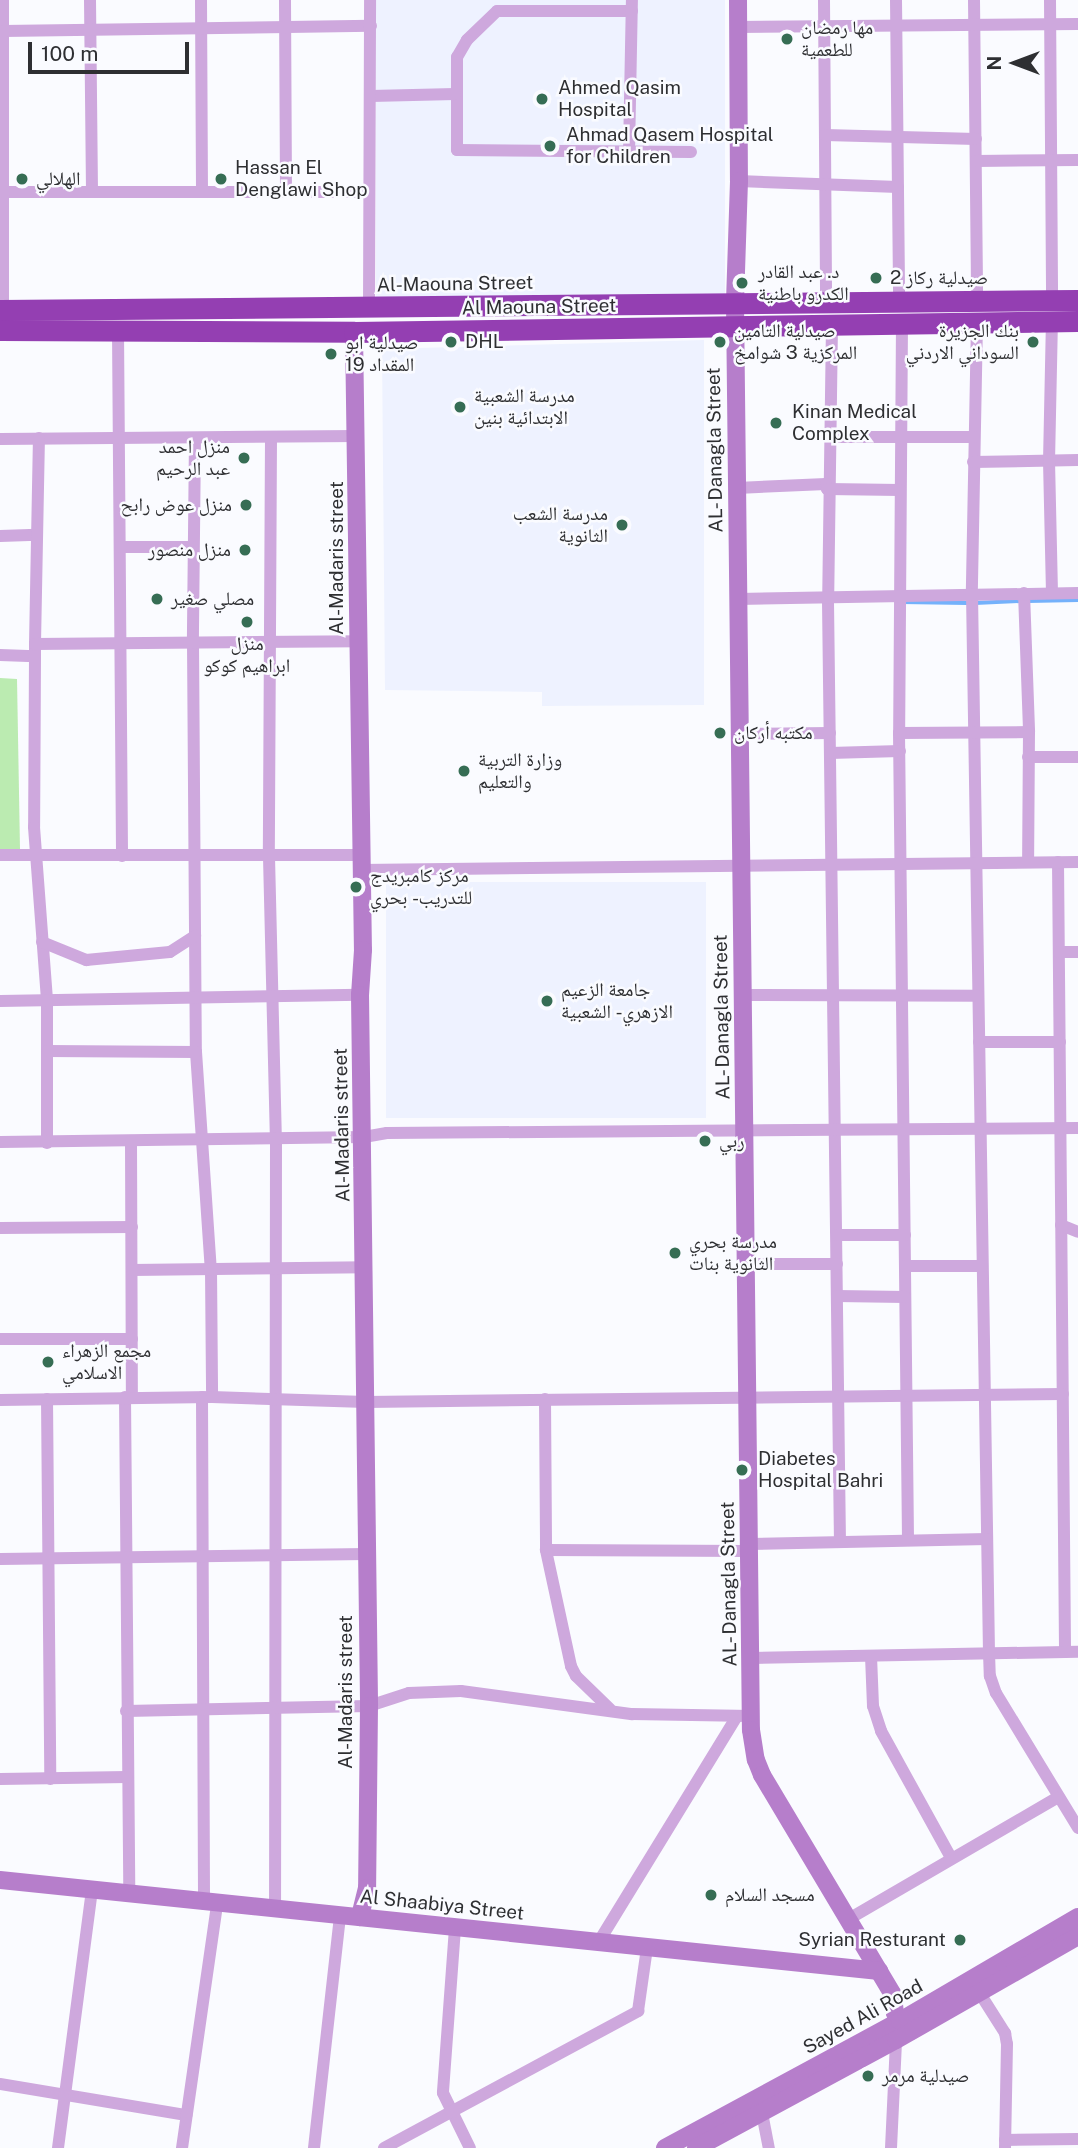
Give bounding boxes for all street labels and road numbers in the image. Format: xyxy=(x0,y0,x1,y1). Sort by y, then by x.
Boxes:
street label: Al-Maouna Street xyxy=(376,271,534,297)
street label: Al Maouna Street xyxy=(462,294,616,320)
street label: AL- Danagla Street xyxy=(702,366,728,534)
street label: Al-Madaris street xyxy=(326,481,348,635)
street label: AL- Danagla Street xyxy=(709,933,735,1101)
street label: Al-Madaris street xyxy=(329,1048,355,1202)
street label: AL- Danagla Street xyxy=(716,1500,742,1668)
street label: Al-Madaris street xyxy=(335,1615,357,1769)
street label: Al Shaabiya Street xyxy=(359,1885,525,1925)
street label: Sayed Ali Road xyxy=(799,1975,927,2059)

